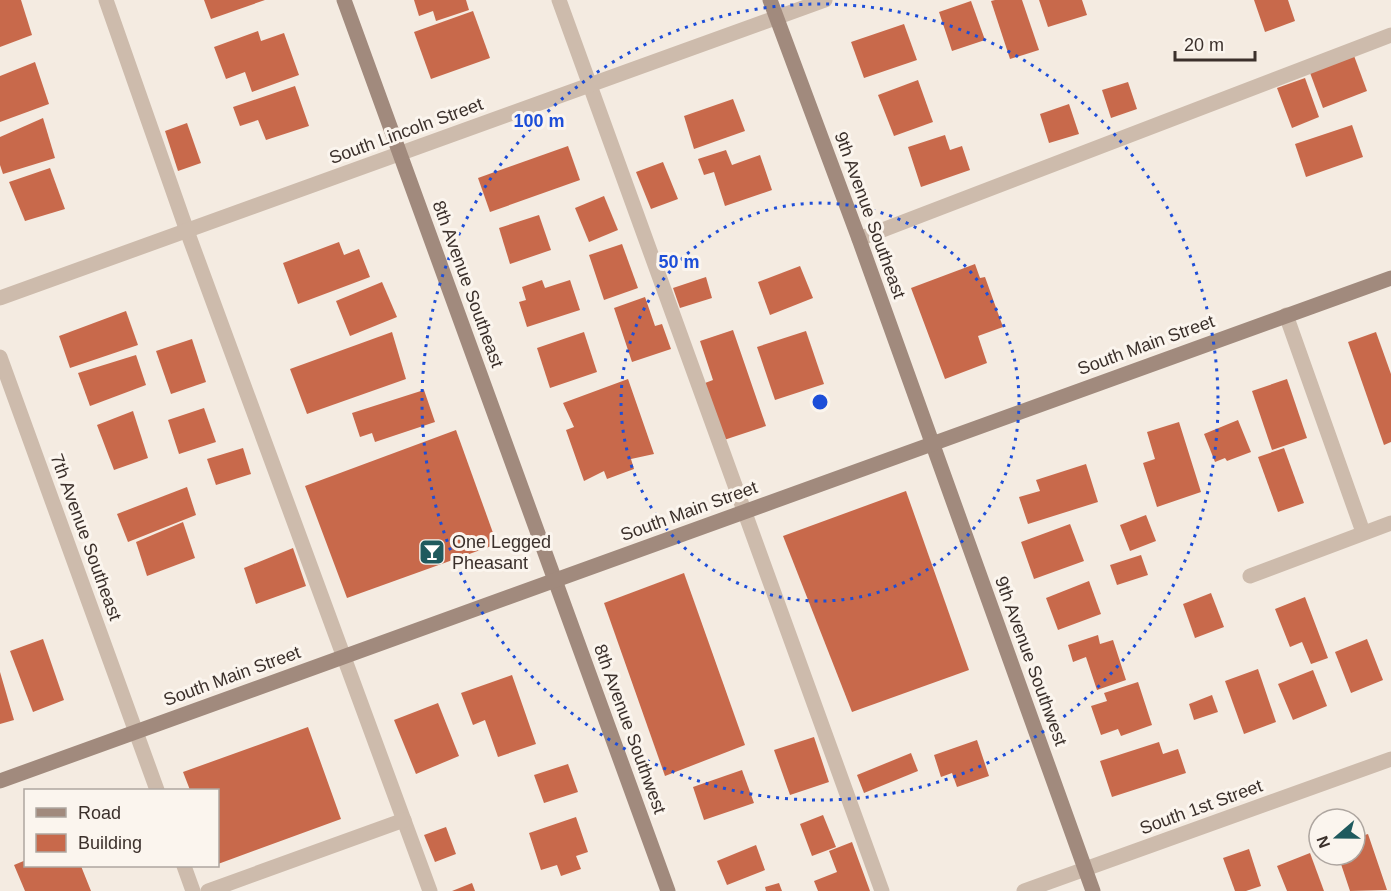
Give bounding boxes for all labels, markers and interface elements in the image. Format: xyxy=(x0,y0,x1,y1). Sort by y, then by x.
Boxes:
scale bar xyxy=(1175,24,1254,62)
text: 20 m xyxy=(1184,35,1224,55)
street label: South Lincoln Street xyxy=(326,94,486,168)
text: 100 m xyxy=(513,111,565,131)
street label: 9th Avenue Southeast xyxy=(831,129,909,301)
street label: 8th Avenue Southeast xyxy=(429,198,507,370)
text: 50 m xyxy=(658,252,700,272)
street label: South Main Street xyxy=(1075,311,1217,379)
centre of rings xyxy=(810,392,830,412)
street label: 7th Avenue Southeast xyxy=(47,451,125,623)
street label: South Main Street xyxy=(618,477,760,545)
place label: One Legged Pheasant xyxy=(452,532,551,573)
bar icon: One Legged Pheasant xyxy=(417,537,447,567)
street label: 9th Avenue Southwest xyxy=(991,574,1071,748)
street label: South Main Street xyxy=(161,642,303,710)
street label: 8th Avenue Southwest xyxy=(590,642,670,816)
street label: South 1st Street xyxy=(1137,776,1265,838)
legend xyxy=(24,789,219,867)
text: Road xyxy=(78,803,121,823)
north arrow xyxy=(1307,807,1367,867)
text: Building xyxy=(78,833,142,853)
text: N xyxy=(1313,834,1333,850)

